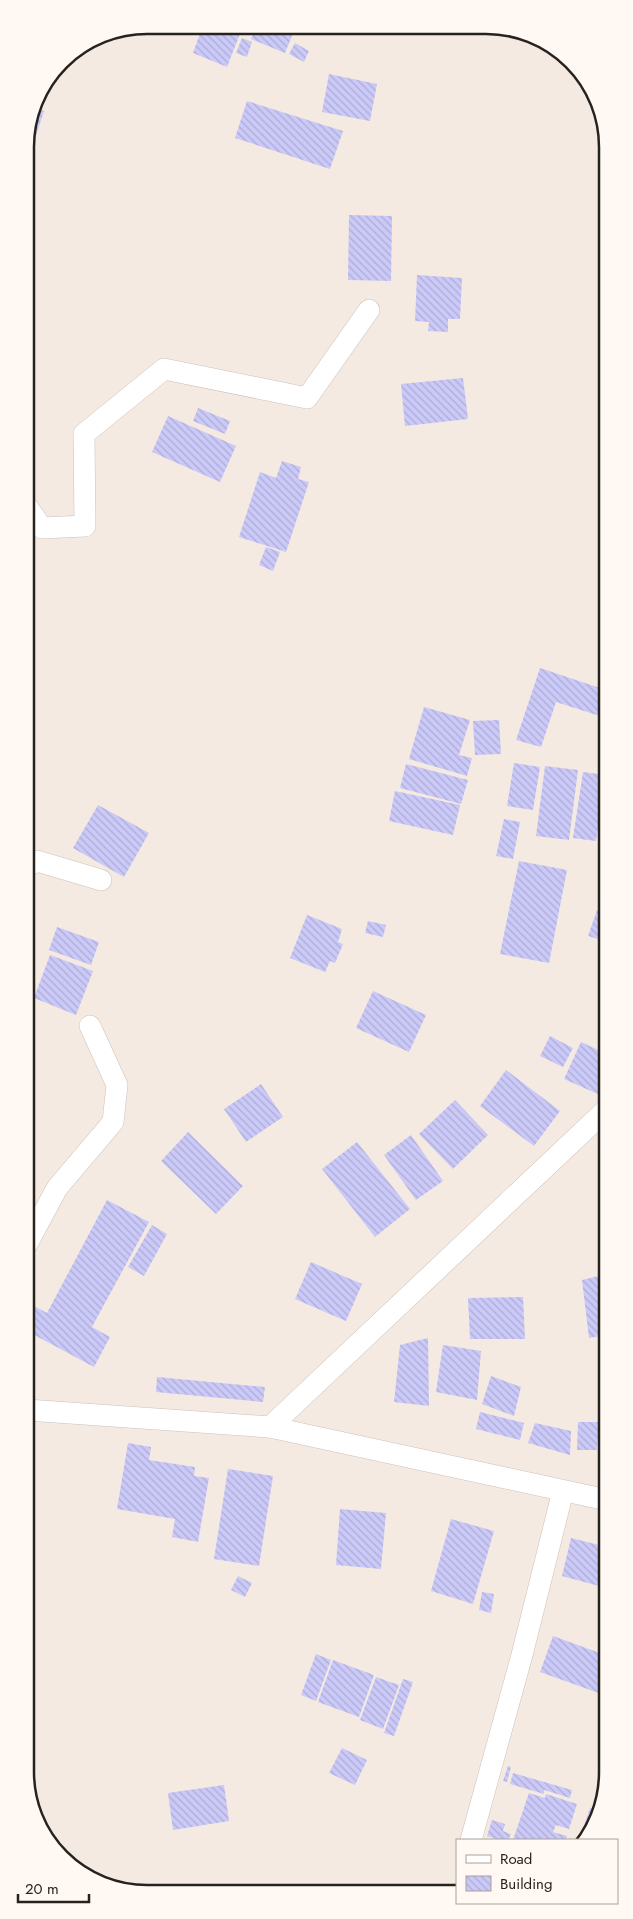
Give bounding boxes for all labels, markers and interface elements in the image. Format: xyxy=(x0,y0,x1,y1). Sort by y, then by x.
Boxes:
legend xyxy=(456,1839,618,1904)
text: Road xyxy=(500,1848,532,1870)
scale bar xyxy=(18,1872,89,1904)
text: Building xyxy=(500,1873,552,1895)
text: 20 m xyxy=(25,1878,59,1900)

